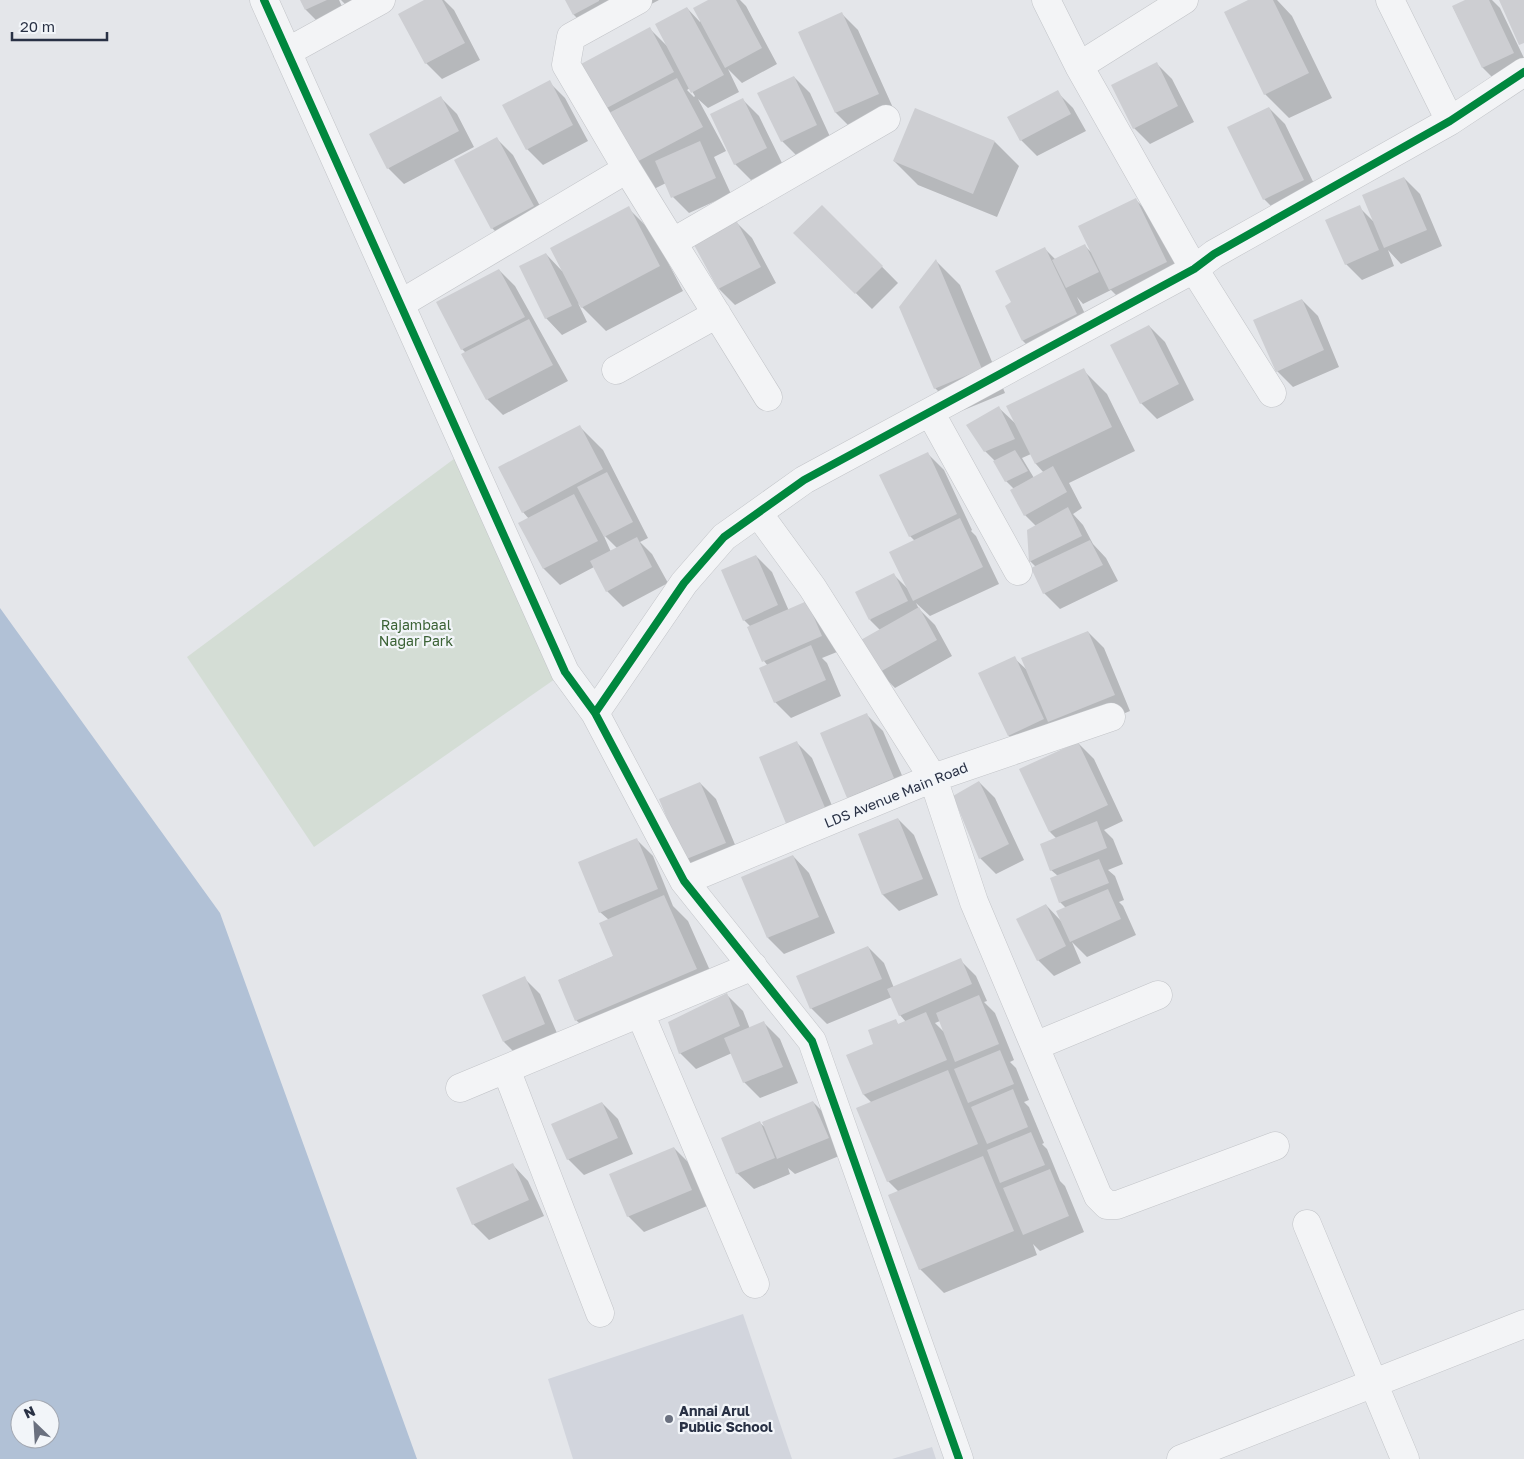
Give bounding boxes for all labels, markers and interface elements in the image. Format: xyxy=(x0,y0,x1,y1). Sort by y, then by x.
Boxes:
scale bar xyxy=(12,10,108,42)
text: 20 m xyxy=(20,17,55,35)
park label: Rajambaal Nagar Park xyxy=(379,616,453,649)
street label: LDS Avenue Main Road xyxy=(822,758,970,831)
north arrow xyxy=(10,1399,60,1449)
text: N xyxy=(21,1402,38,1422)
place label: Annai Arul Public School xyxy=(679,1402,773,1435)
marker: Annai Arul Public School xyxy=(663,1413,675,1425)

